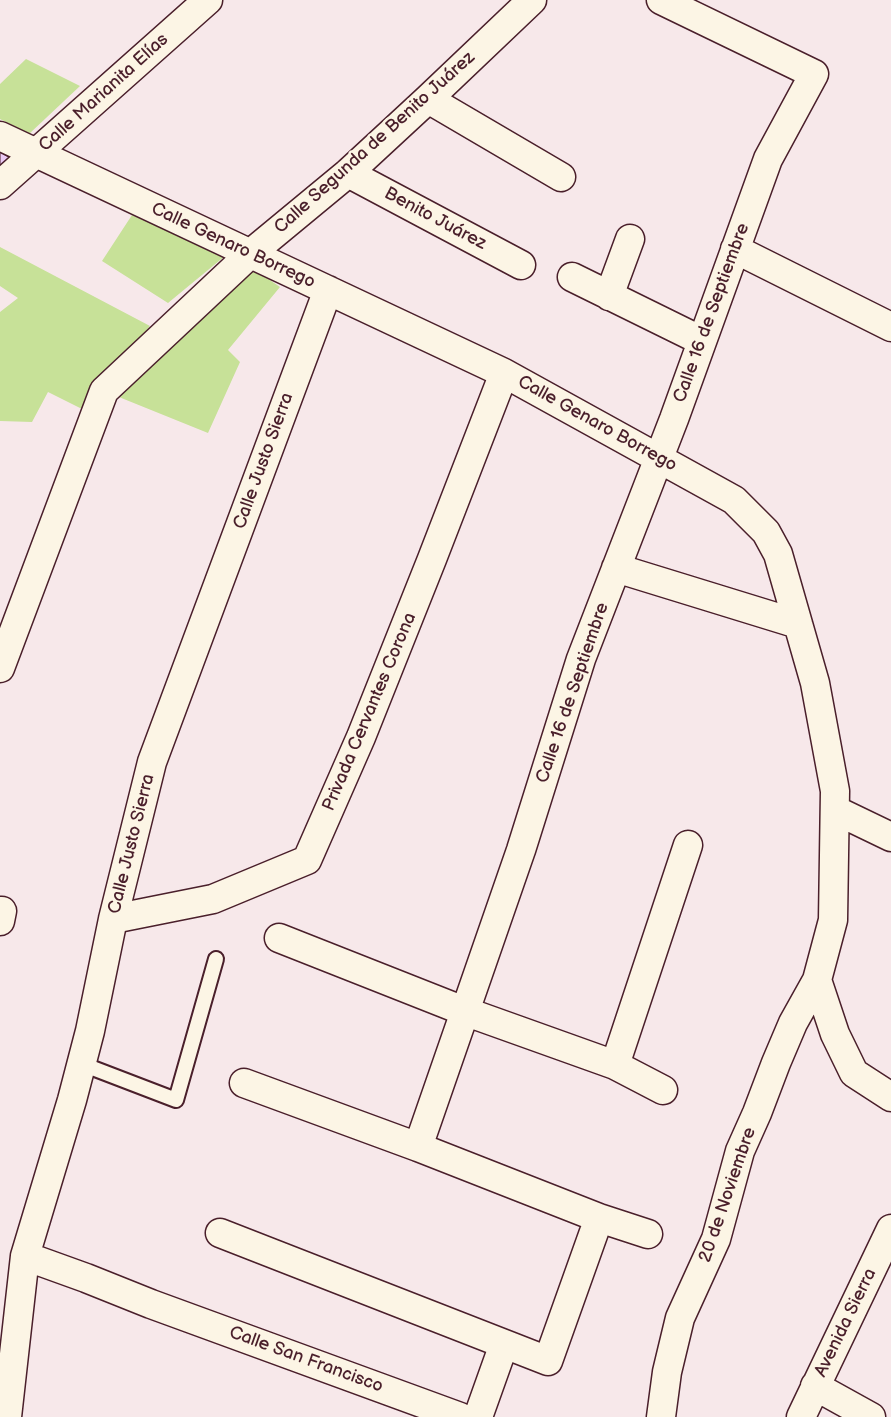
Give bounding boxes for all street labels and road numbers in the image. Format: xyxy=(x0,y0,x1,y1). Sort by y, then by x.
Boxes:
street label: Calle Marianita Elías xyxy=(35,29,173,157)
street label: Calle Segunda de Benito Juárez xyxy=(270,47,480,239)
street label: Benito Juárez xyxy=(380,183,490,255)
street label: Calle Genaro Borrego xyxy=(147,198,319,294)
street label: Calle 16 de Septiembre xyxy=(669,220,755,406)
street label: Calle Genaro Borrego xyxy=(514,371,680,477)
street label: Calle Justo Sierra xyxy=(229,390,299,532)
street label: Calle 16 de Septiembre xyxy=(532,600,614,786)
street label: Privada Cervantes Corona xyxy=(318,610,422,814)
street label: Calle Justo Sierra xyxy=(104,772,160,916)
street label: 20 de Noviembre xyxy=(695,1125,761,1265)
street label: Avenida Sierra xyxy=(810,1265,882,1381)
street label: Calle San Francisco xyxy=(226,1322,386,1398)

